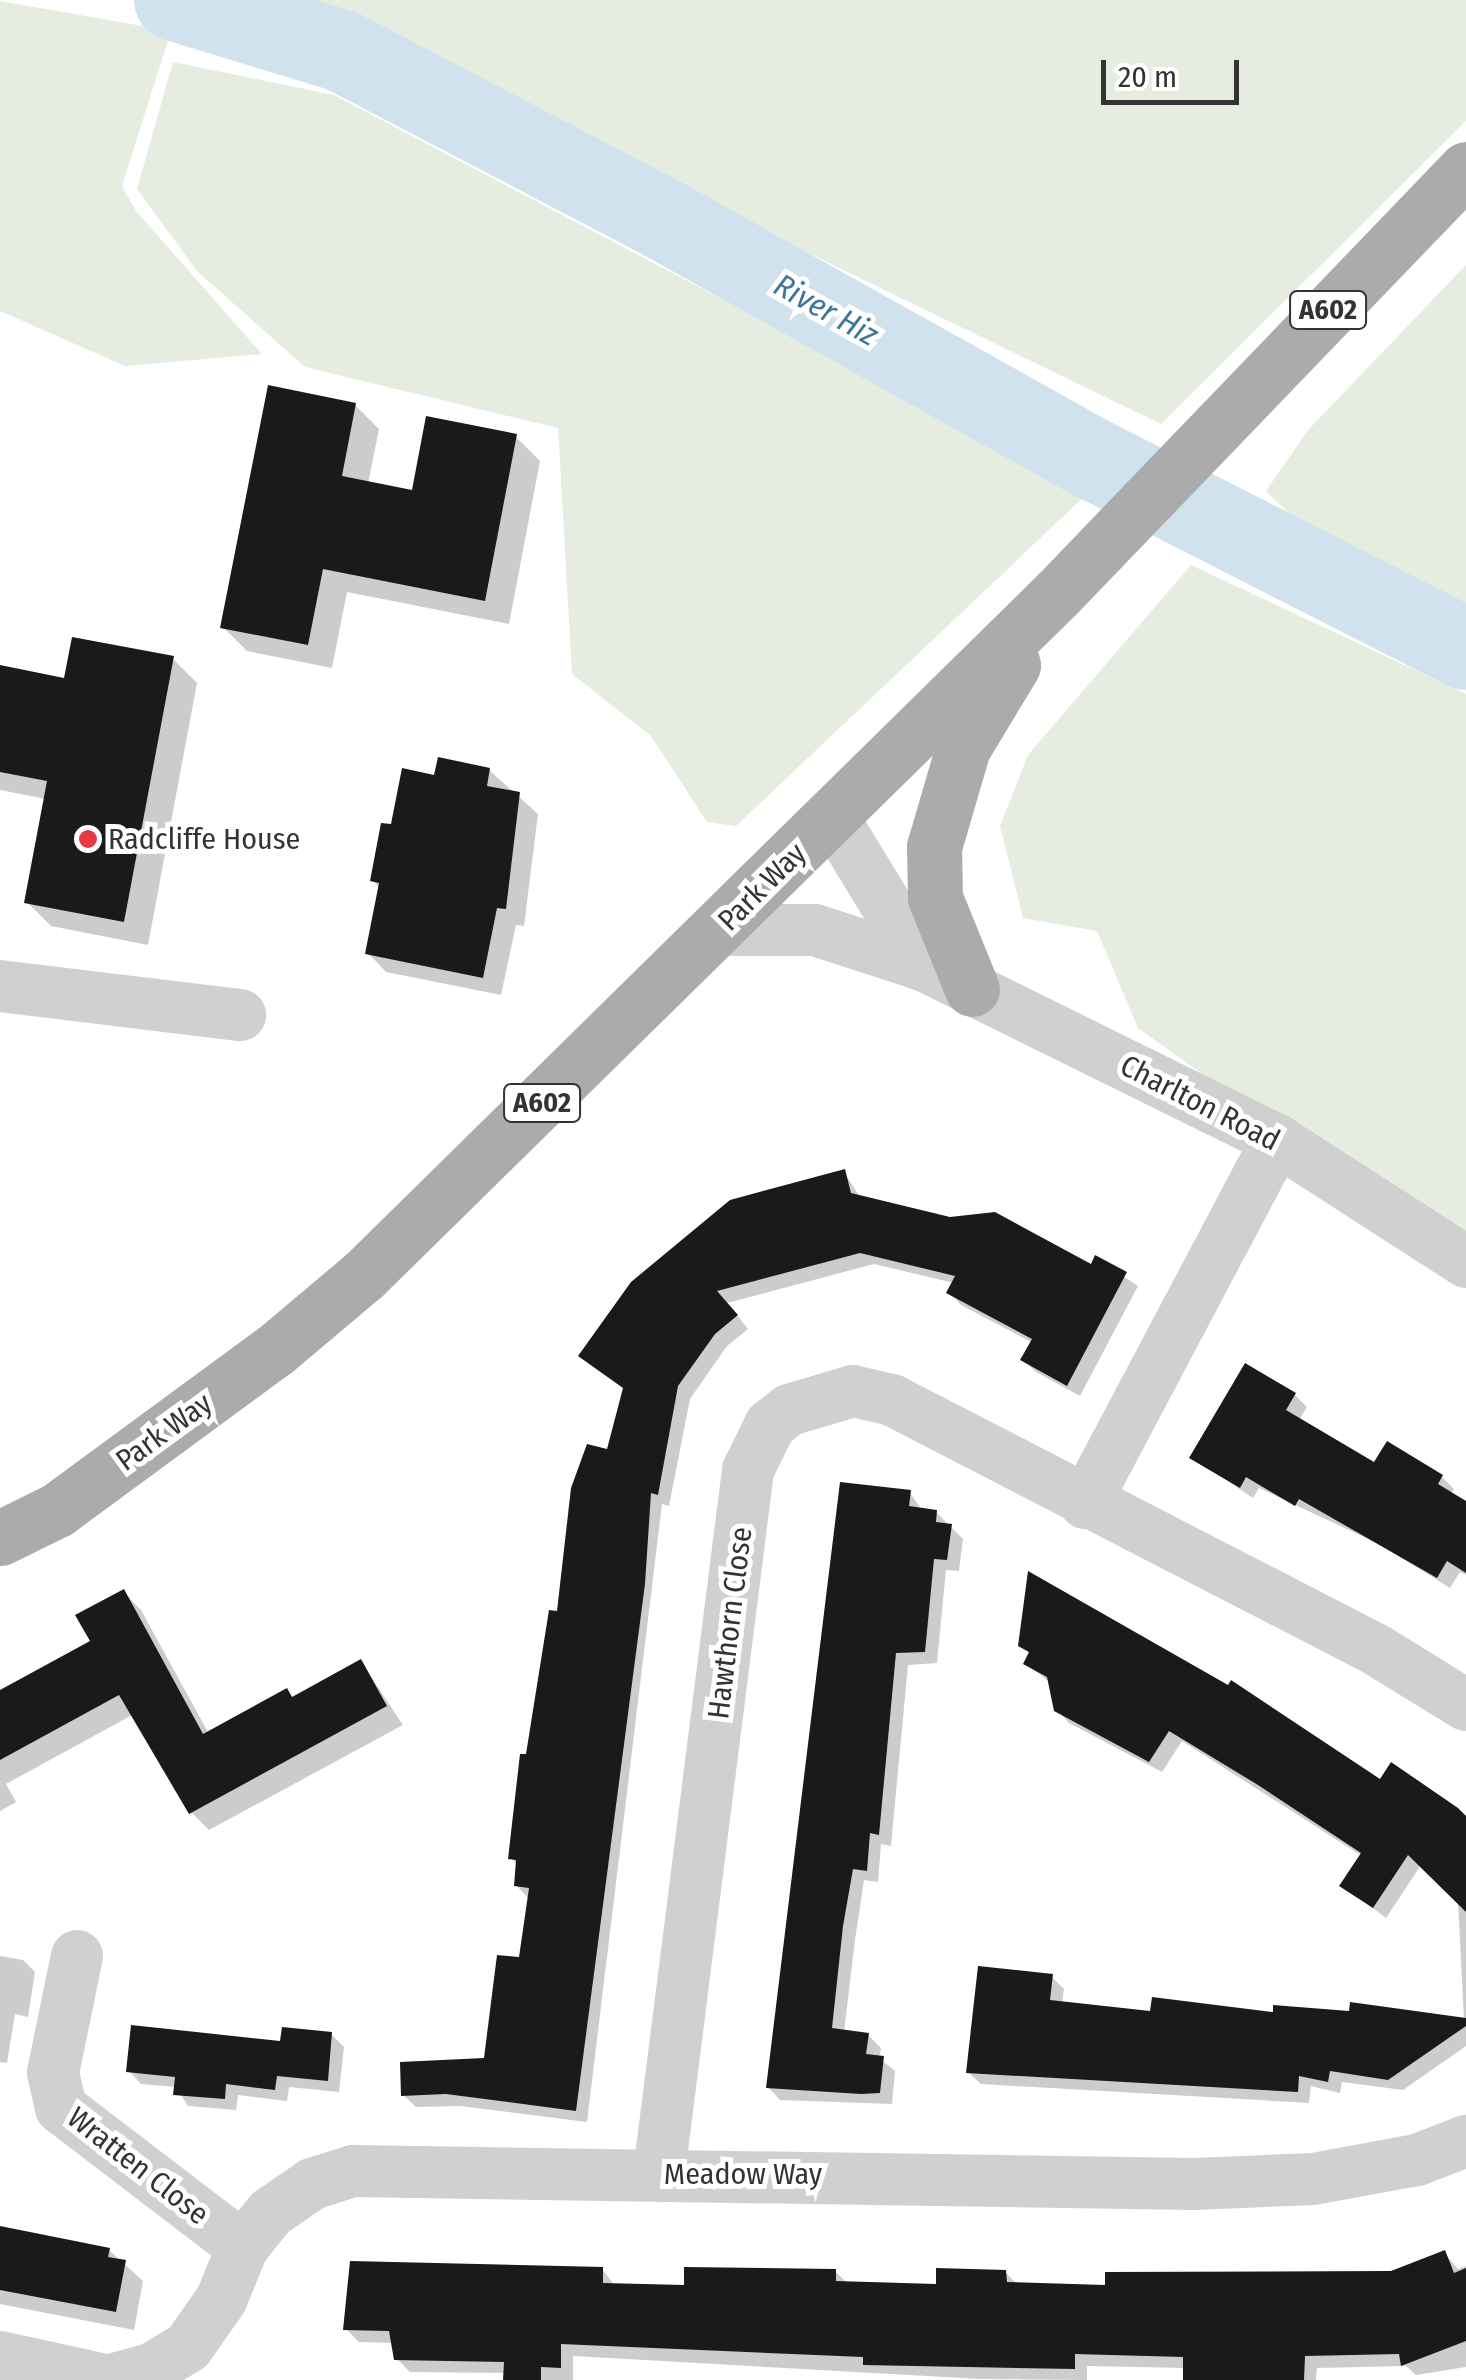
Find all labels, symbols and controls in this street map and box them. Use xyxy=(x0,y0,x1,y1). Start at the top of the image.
scale bar xyxy=(1106,40,1244,102)
text: 20 m xyxy=(1118,59,1177,95)
water label: River Hiz xyxy=(767,266,885,354)
road number: A602 xyxy=(1288,287,1368,333)
place label: Radcliffe House xyxy=(108,821,300,857)
marker: Radcliffe House xyxy=(77,828,99,850)
street label: Park Way xyxy=(711,836,813,938)
street label: Charlton Road xyxy=(1114,1047,1286,1159)
road number: A602 xyxy=(502,1080,582,1126)
street label: Park Way xyxy=(109,1385,219,1479)
street label: Hawthorn Close xyxy=(700,1525,760,1721)
street label: Wratten Close xyxy=(60,2100,216,2232)
street label: Meadow Way xyxy=(664,2156,822,2192)

